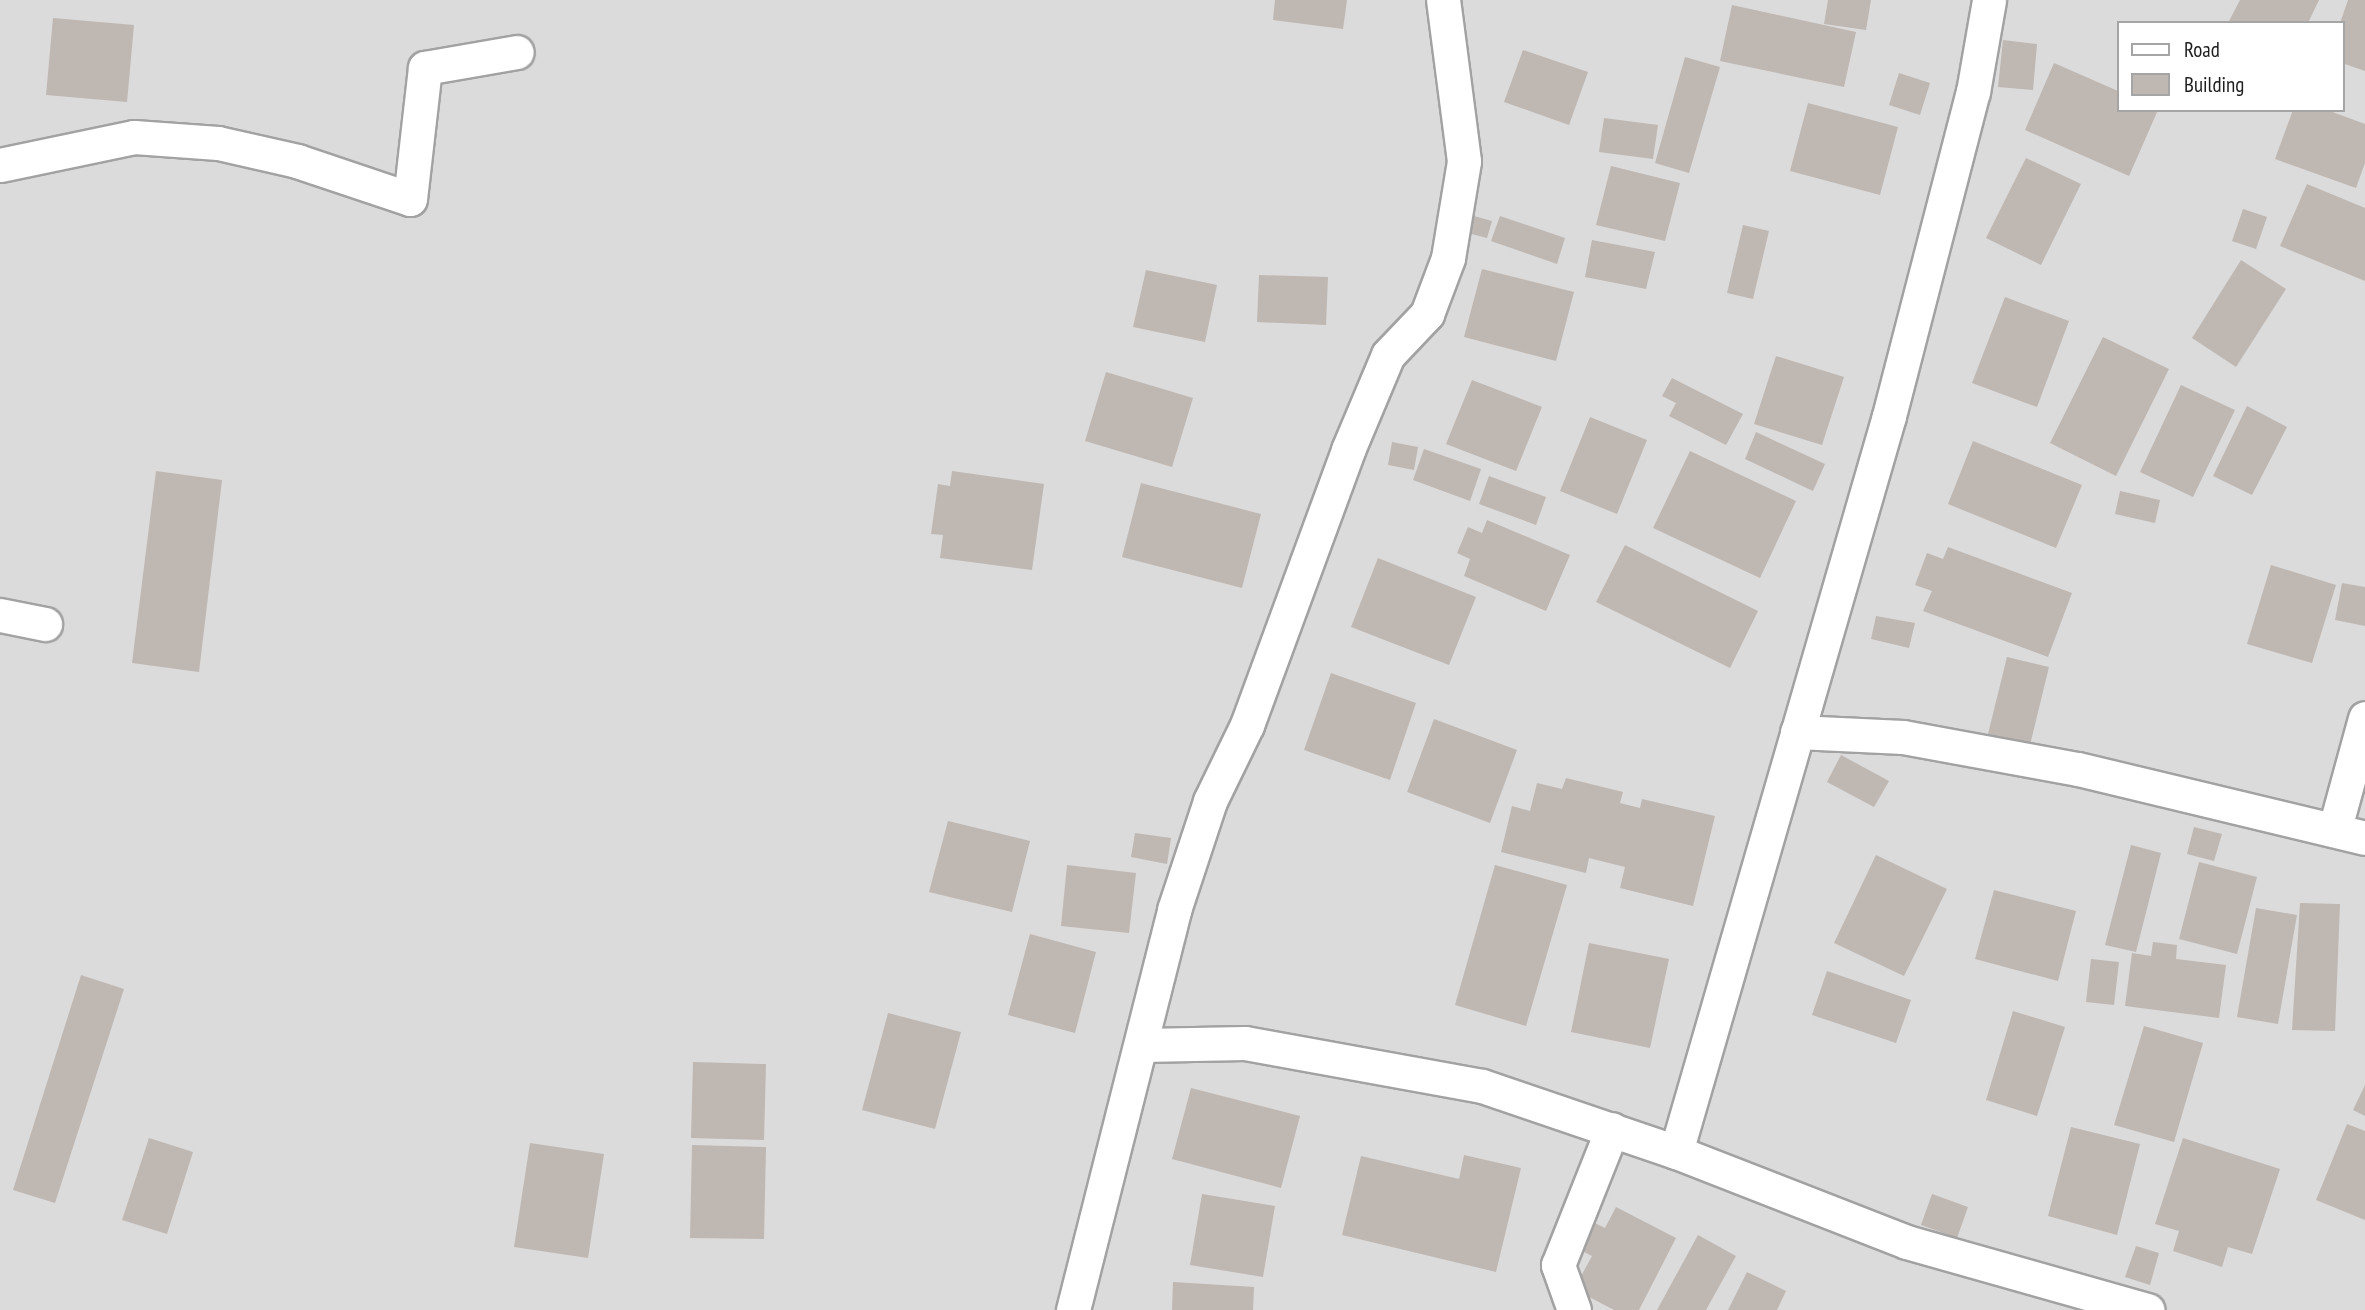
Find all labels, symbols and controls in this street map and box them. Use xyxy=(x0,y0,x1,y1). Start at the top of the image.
legend xyxy=(2116,21,2344,112)
text: Road xyxy=(2184,36,2220,63)
text: Building xyxy=(2184,71,2244,98)

